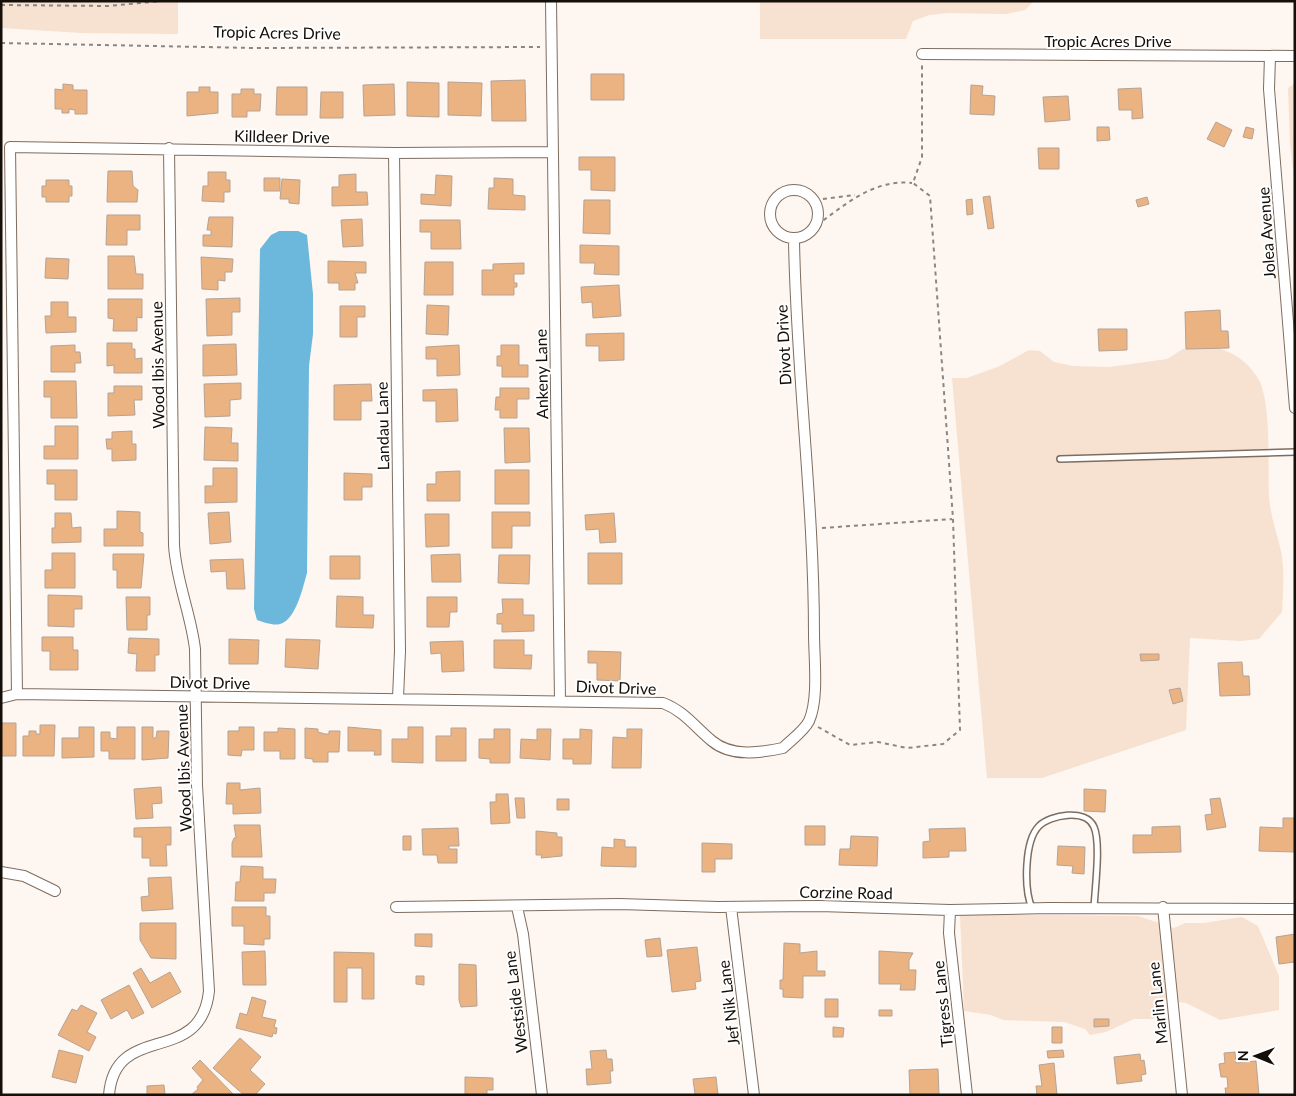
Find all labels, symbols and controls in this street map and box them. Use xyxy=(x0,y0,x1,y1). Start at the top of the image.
street label: Tropic Acres Drive xyxy=(213,21,341,43)
street label: Tropic Acres Drive xyxy=(1044,31,1172,50)
street label: Killdeer Drive xyxy=(234,126,330,146)
street label: Jolea Avenue xyxy=(1253,186,1279,280)
street label: Wood Ibis Avenue xyxy=(146,301,168,429)
street label: Divot Drive xyxy=(771,304,795,386)
street label: Ankeny Lane xyxy=(531,329,551,419)
street label: Landau Lane xyxy=(372,382,392,470)
street label: Divot Drive xyxy=(169,672,251,692)
street label: Divot Drive xyxy=(575,676,657,698)
street label: Wood Ibis Avenue xyxy=(171,704,195,832)
street label: Corzine Road xyxy=(799,882,893,902)
street label: Westside Lane xyxy=(499,950,531,1054)
street label: Jef Nik Lane xyxy=(713,959,743,1047)
street label: Tigress Lane xyxy=(928,960,956,1048)
street label: Marlin Lane xyxy=(1143,961,1171,1045)
north arrow xyxy=(1231,1031,1281,1081)
text: N xyxy=(1234,1050,1251,1061)

